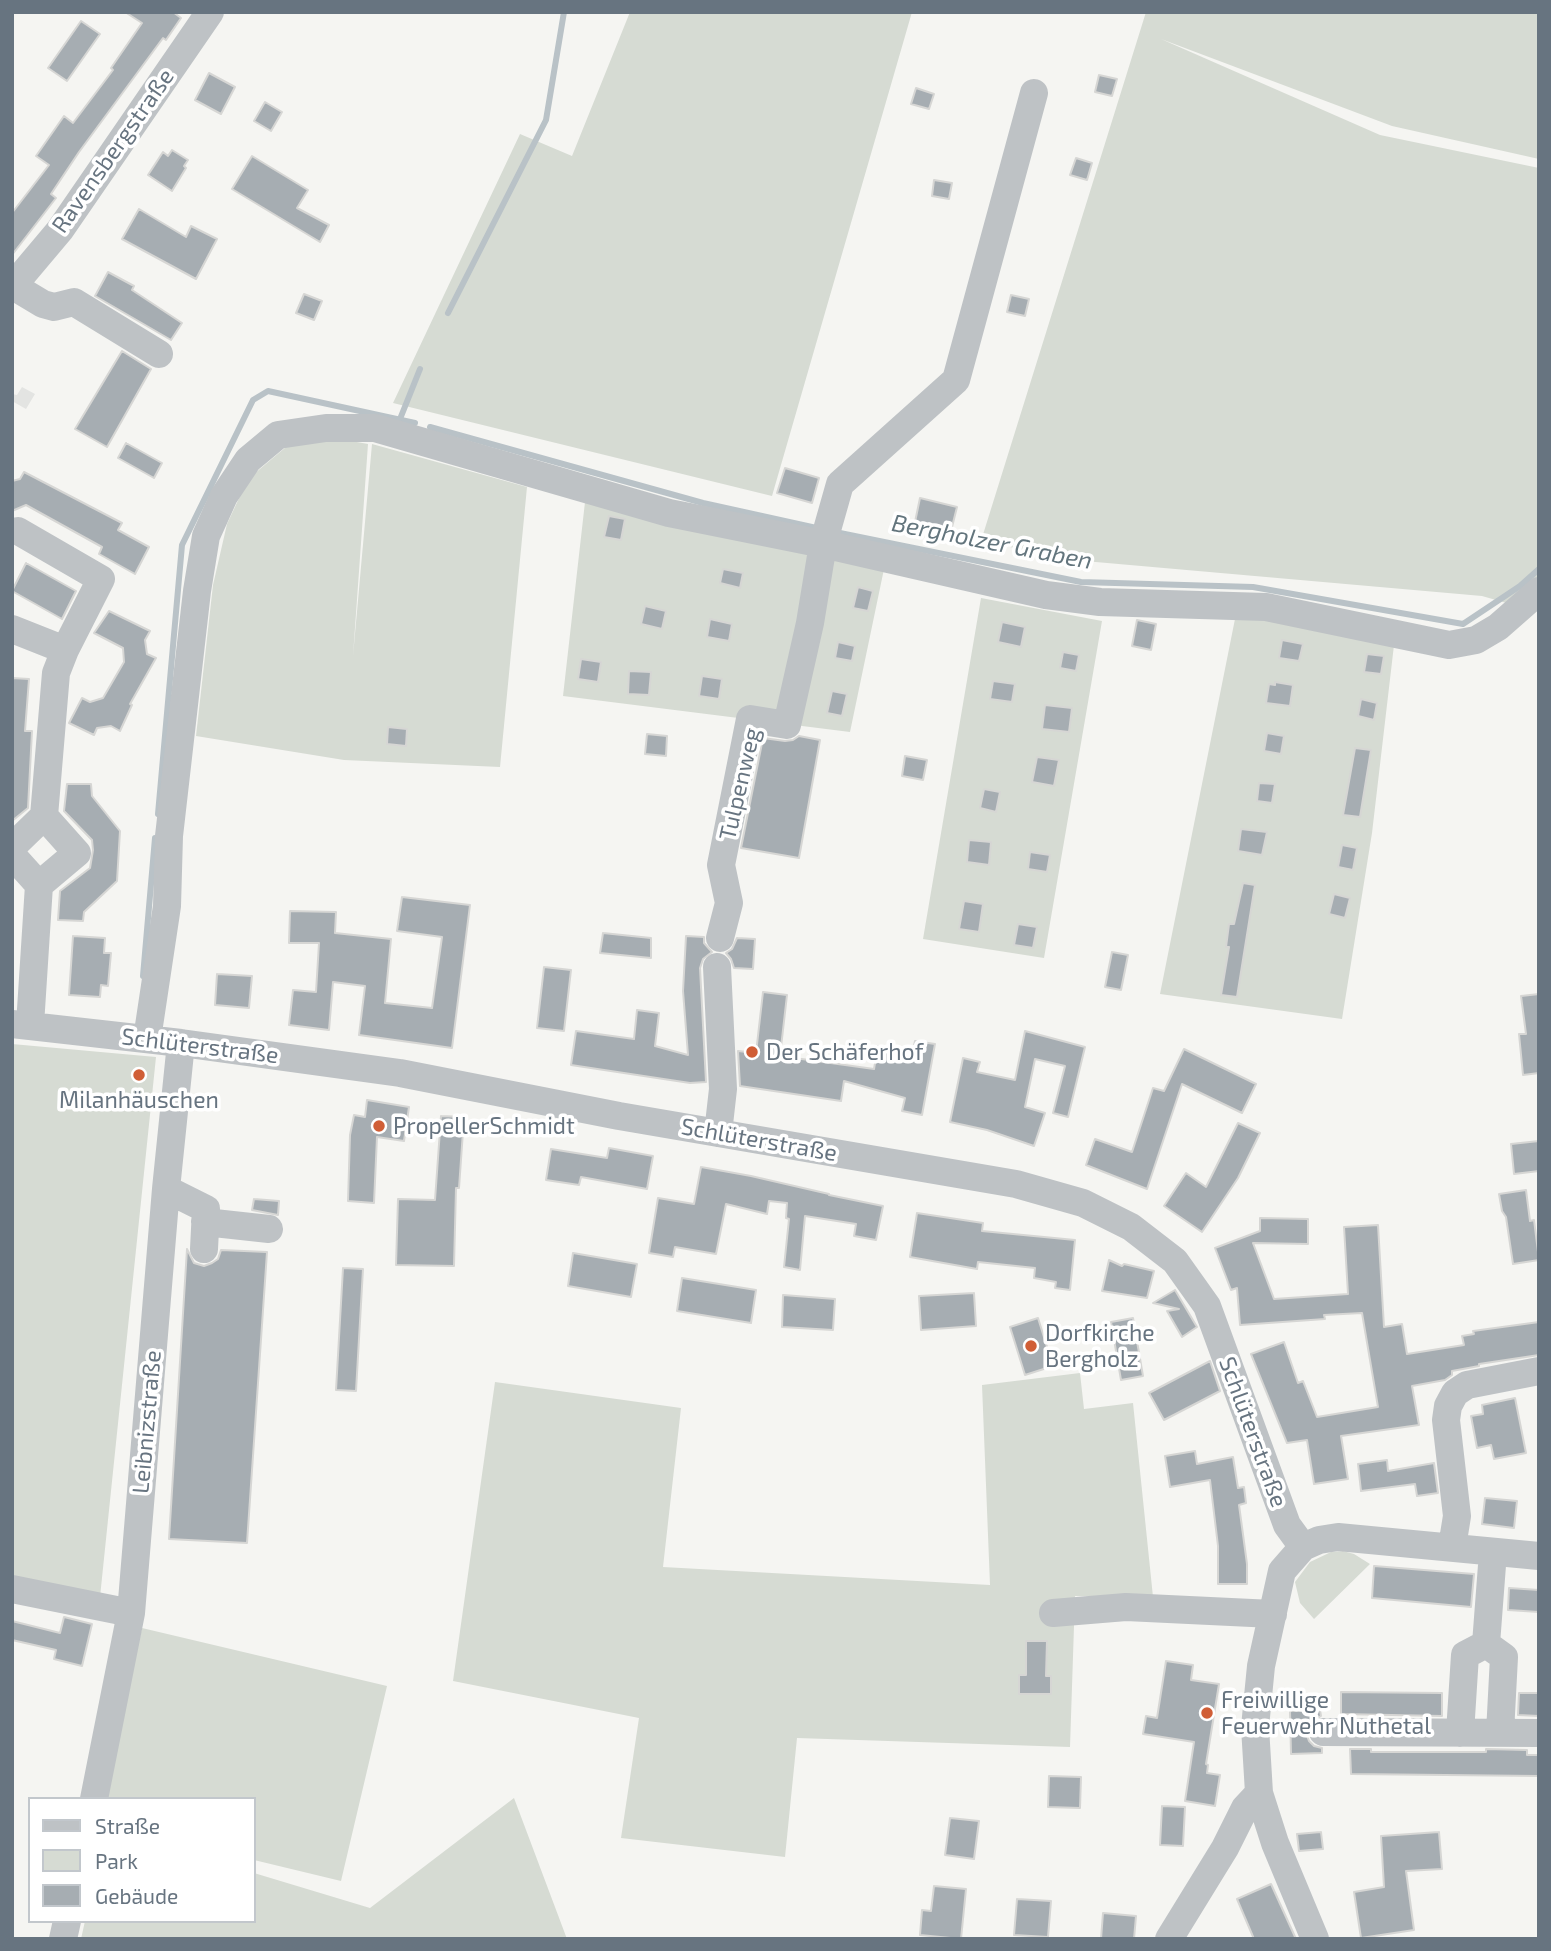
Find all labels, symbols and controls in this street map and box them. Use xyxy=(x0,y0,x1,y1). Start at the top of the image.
street label: Ravensbergstraße xyxy=(46,64,180,238)
water label: Bergholzer Graben xyxy=(889,508,1095,576)
street label: Tulpenweg xyxy=(714,725,766,843)
street label: Schlüterstraße xyxy=(120,1023,280,1069)
place label: Der Schäferhof xyxy=(766,1038,923,1066)
marker: Der Schäferhof xyxy=(744,1044,760,1060)
marker: Milanhäuschen xyxy=(131,1067,147,1083)
place label: Milanhäuschen xyxy=(59,1086,219,1114)
place label: PropellerSchmidt xyxy=(393,1112,575,1140)
street label: Schlüterstraße xyxy=(679,1113,839,1167)
marker: PropellerSchmidt xyxy=(371,1118,387,1134)
place label: Dorfkirche Bergholz xyxy=(1045,1319,1155,1373)
marker: Dorfkirche Bergholz xyxy=(1023,1338,1039,1354)
street label: Leibnizstraße xyxy=(127,1349,167,1495)
street label: Schlüterstraße xyxy=(1213,1353,1293,1511)
place label: Freiwillige Feuerwehr Nuthetal xyxy=(1221,1686,1431,1740)
marker: Freiwillige Feuerwehr Nuthetal xyxy=(1199,1705,1215,1721)
legend xyxy=(28,1797,256,1923)
text: Straße xyxy=(95,1813,160,1838)
text: Park xyxy=(95,1848,138,1873)
text: Gebäude xyxy=(95,1883,178,1908)

